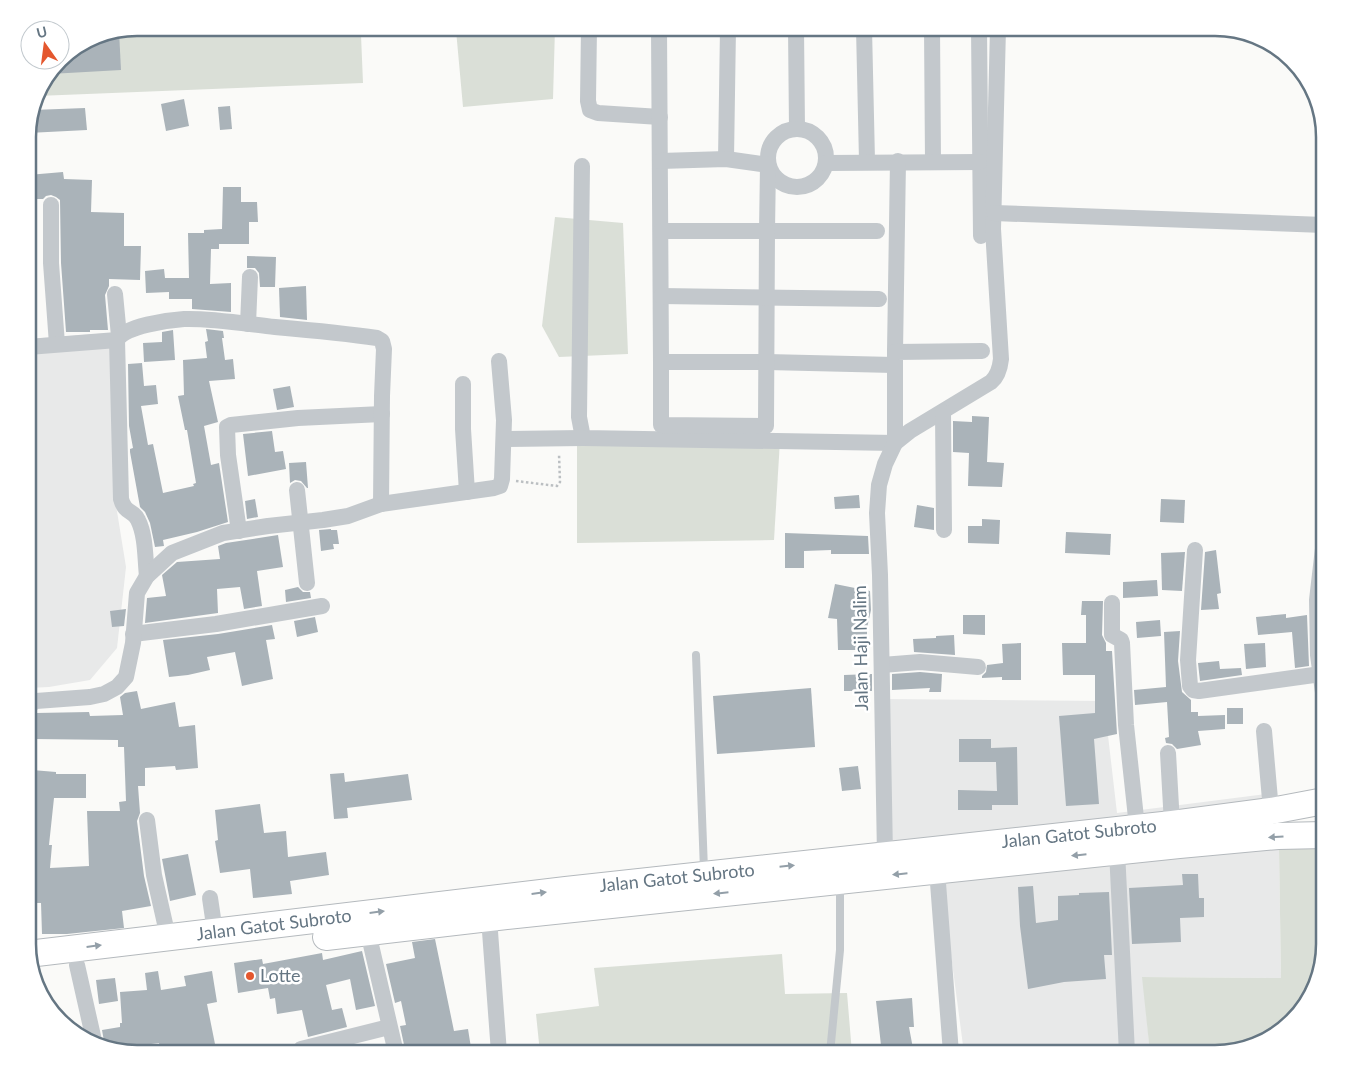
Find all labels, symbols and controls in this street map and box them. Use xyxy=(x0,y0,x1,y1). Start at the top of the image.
north arrow xyxy=(20,20,70,70)
text: U xyxy=(35,22,49,41)
street label: Jalan Haji Nalim xyxy=(848,585,872,711)
street label: Jalan Gatot Subroto xyxy=(1000,814,1158,852)
one-way arrow xyxy=(1268,833,1284,841)
one-way arrow xyxy=(1071,851,1087,859)
street label: Jalan Gatot Subroto xyxy=(598,858,756,896)
one-way arrow xyxy=(779,862,795,870)
one-way arrow xyxy=(892,870,908,878)
one-way arrow xyxy=(531,889,547,897)
one-way arrow xyxy=(713,889,729,897)
street label: Jalan Gatot Subroto xyxy=(195,904,353,944)
one-way arrow xyxy=(370,908,386,916)
one-way arrow xyxy=(87,942,103,950)
place label: Lotte xyxy=(260,964,300,986)
marker: Lotte xyxy=(244,970,256,982)

